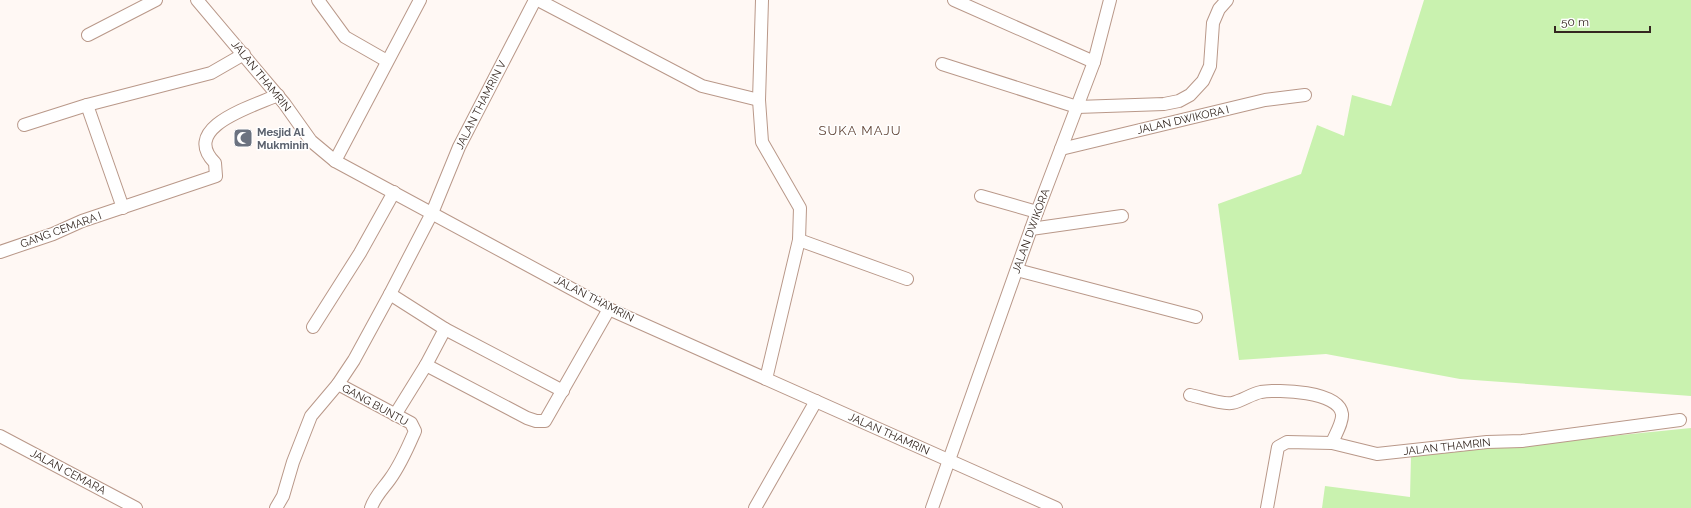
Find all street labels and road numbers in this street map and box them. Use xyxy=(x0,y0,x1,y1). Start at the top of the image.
street label: JALAN THAMRIN xyxy=(228,38,294,114)
street label: JALAN THAMRIN V xyxy=(453,58,509,151)
street label: JALAN DWIKORA I xyxy=(1136,103,1230,137)
street label: JALAN DWIKORA xyxy=(1010,186,1053,275)
street label: GANG CEMARA I xyxy=(19,209,103,251)
street label: JALAN THAMRIN xyxy=(552,273,636,325)
street label: GANG BUNTU xyxy=(340,381,410,429)
street label: JALAN THAMRIN xyxy=(846,410,932,458)
street label: JALAN THAMRIN xyxy=(1403,436,1491,458)
street label: JALAN CEMARA xyxy=(28,447,108,498)

